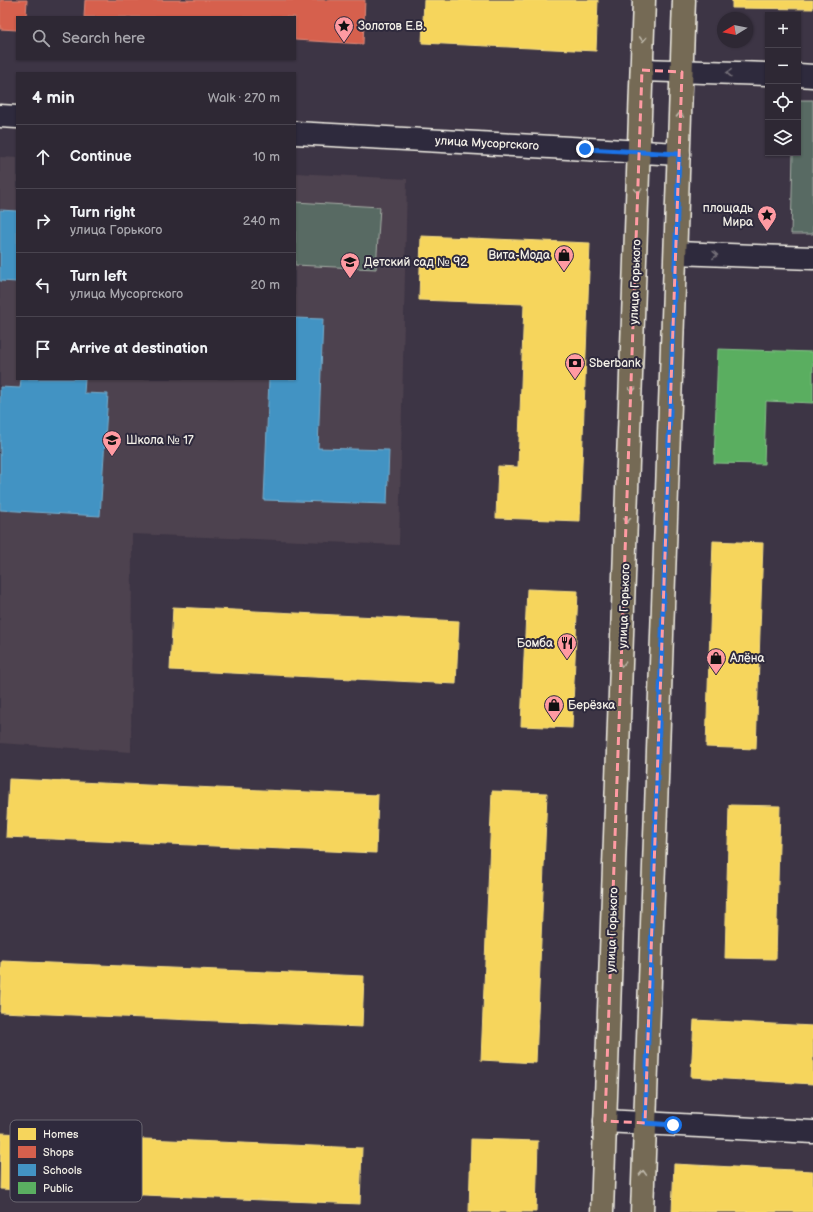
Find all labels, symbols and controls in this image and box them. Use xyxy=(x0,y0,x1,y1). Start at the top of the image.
north arrow xyxy=(717,12,753,48)
map controls xyxy=(765,12,801,156)
button: + xyxy=(765,12,801,48)
place icon: Золотов Е.В. xyxy=(333,15,355,43)
search box xyxy=(16,16,296,60)
place label: Золотов Е.В. xyxy=(358,19,425,34)
icon: search xyxy=(30,27,52,49)
text: Search here xyxy=(62,29,145,48)
one-way arrow xyxy=(639,36,647,42)
button: − xyxy=(765,48,801,84)
one-way arrow xyxy=(726,69,732,77)
button: locate xyxy=(765,84,801,120)
text: 4 min xyxy=(32,88,75,108)
text: Walk · 270 m xyxy=(208,90,280,106)
one-way arrow xyxy=(676,112,685,118)
button: layers xyxy=(765,120,801,156)
street label: улица Мусоргского xyxy=(434,133,539,154)
route end xyxy=(576,140,594,158)
icon: ahead xyxy=(32,146,54,168)
text: Continue xyxy=(70,147,132,166)
text: 10 m xyxy=(253,149,280,165)
one-way arrow xyxy=(634,188,642,194)
place label: площадь Мира xyxy=(703,201,753,230)
text: Turn right xyxy=(70,203,135,222)
place icon: площадь Мира xyxy=(756,204,778,232)
icon: right xyxy=(32,210,54,232)
text: 240 m xyxy=(243,213,280,229)
text: улица Горького xyxy=(70,222,162,238)
street label: улица Горького xyxy=(627,239,644,325)
shop icon: Вита-Мода xyxy=(553,244,575,272)
place label: Вита-Мода xyxy=(489,248,550,263)
one-way arrow xyxy=(712,250,718,259)
school or university icon: Детский сад № 92 xyxy=(339,251,361,279)
place label: Детский сад № 92 xyxy=(364,255,467,270)
text: Turn left xyxy=(70,267,127,286)
icon: left xyxy=(32,274,54,296)
text: 20 m xyxy=(250,277,280,293)
text: улица Мусоргского xyxy=(70,286,183,302)
icon: arrive xyxy=(32,338,54,360)
text: Arrive at destination xyxy=(70,339,208,358)
bank icon: Sberbank xyxy=(564,352,586,380)
place label: Sberbank xyxy=(589,356,641,371)
one-way arrow xyxy=(627,387,636,393)
school or university icon: Школа № 17 xyxy=(101,429,123,457)
place label: Школа № 17 xyxy=(126,433,194,448)
one-way arrow xyxy=(623,517,631,523)
street label: улица Горького xyxy=(616,563,633,649)
restaurant icon: Бомба xyxy=(556,632,578,660)
place label: Бомба xyxy=(517,636,553,651)
shop icon: Алёна xyxy=(705,647,727,675)
place label: Алёна xyxy=(729,651,765,666)
one-way arrow xyxy=(618,661,626,667)
shop icon: Берёзка xyxy=(543,694,565,722)
place label: Берёзка xyxy=(568,698,615,713)
street label: улица Горького xyxy=(604,887,621,973)
route start xyxy=(664,1116,682,1134)
legend xyxy=(10,1120,142,1202)
text: Homes xyxy=(43,1128,79,1141)
text: Shops xyxy=(43,1146,74,1159)
text: Schools xyxy=(43,1164,83,1177)
one-way arrow xyxy=(639,1170,648,1176)
text: Public xyxy=(43,1182,73,1195)

